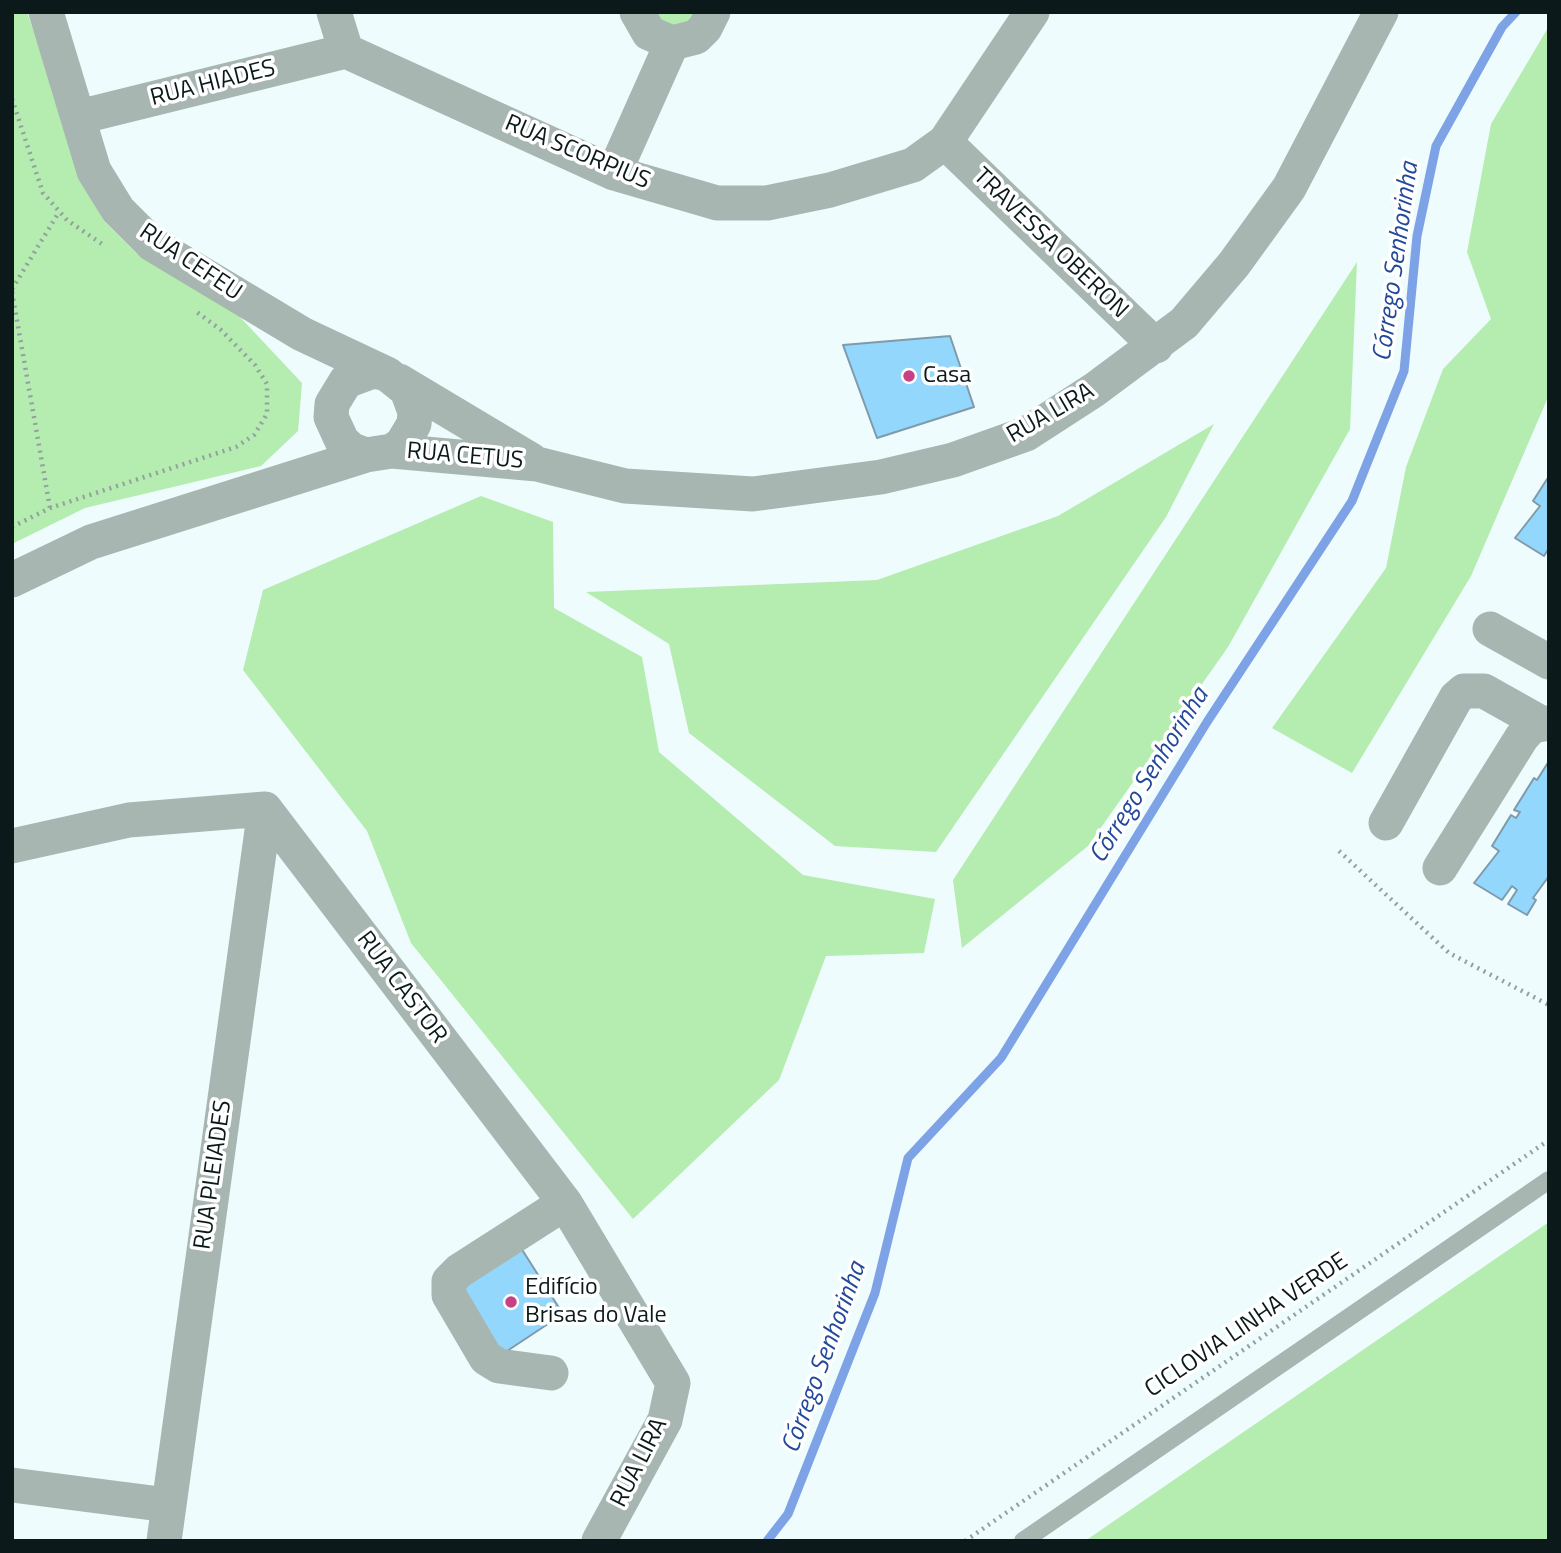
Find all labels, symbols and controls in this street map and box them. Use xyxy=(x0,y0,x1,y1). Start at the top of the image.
street label: RUA HIADES xyxy=(148,55,278,113)
street label: RUA SCORPIUS xyxy=(500,110,654,196)
water label: Córrego Senhorinha xyxy=(1368,160,1426,364)
street label: TRAVESSA OBERON xyxy=(967,163,1133,325)
street label: RUA CEFEU xyxy=(133,218,247,308)
place label: Casa xyxy=(923,362,971,390)
marker: Casa xyxy=(901,368,917,384)
street label: RUA LIRA xyxy=(1002,378,1100,450)
street label: RUA CETUS xyxy=(405,438,525,476)
water label: Córrego Senhorinha xyxy=(1084,683,1216,869)
street label: RUA CASTOR xyxy=(350,926,452,1050)
street label: RUA PLEIADES xyxy=(189,1098,239,1252)
street label: CICLOVIA LINHA VERDE xyxy=(1140,1247,1354,1405)
water label: Córrego Senhorinha xyxy=(776,1258,874,1458)
place label: Edifício Brisas do Vale xyxy=(525,1274,667,1330)
marker: Edifício Brisas do Vale xyxy=(503,1294,519,1310)
street label: RUA LIRA xyxy=(605,1414,675,1512)

